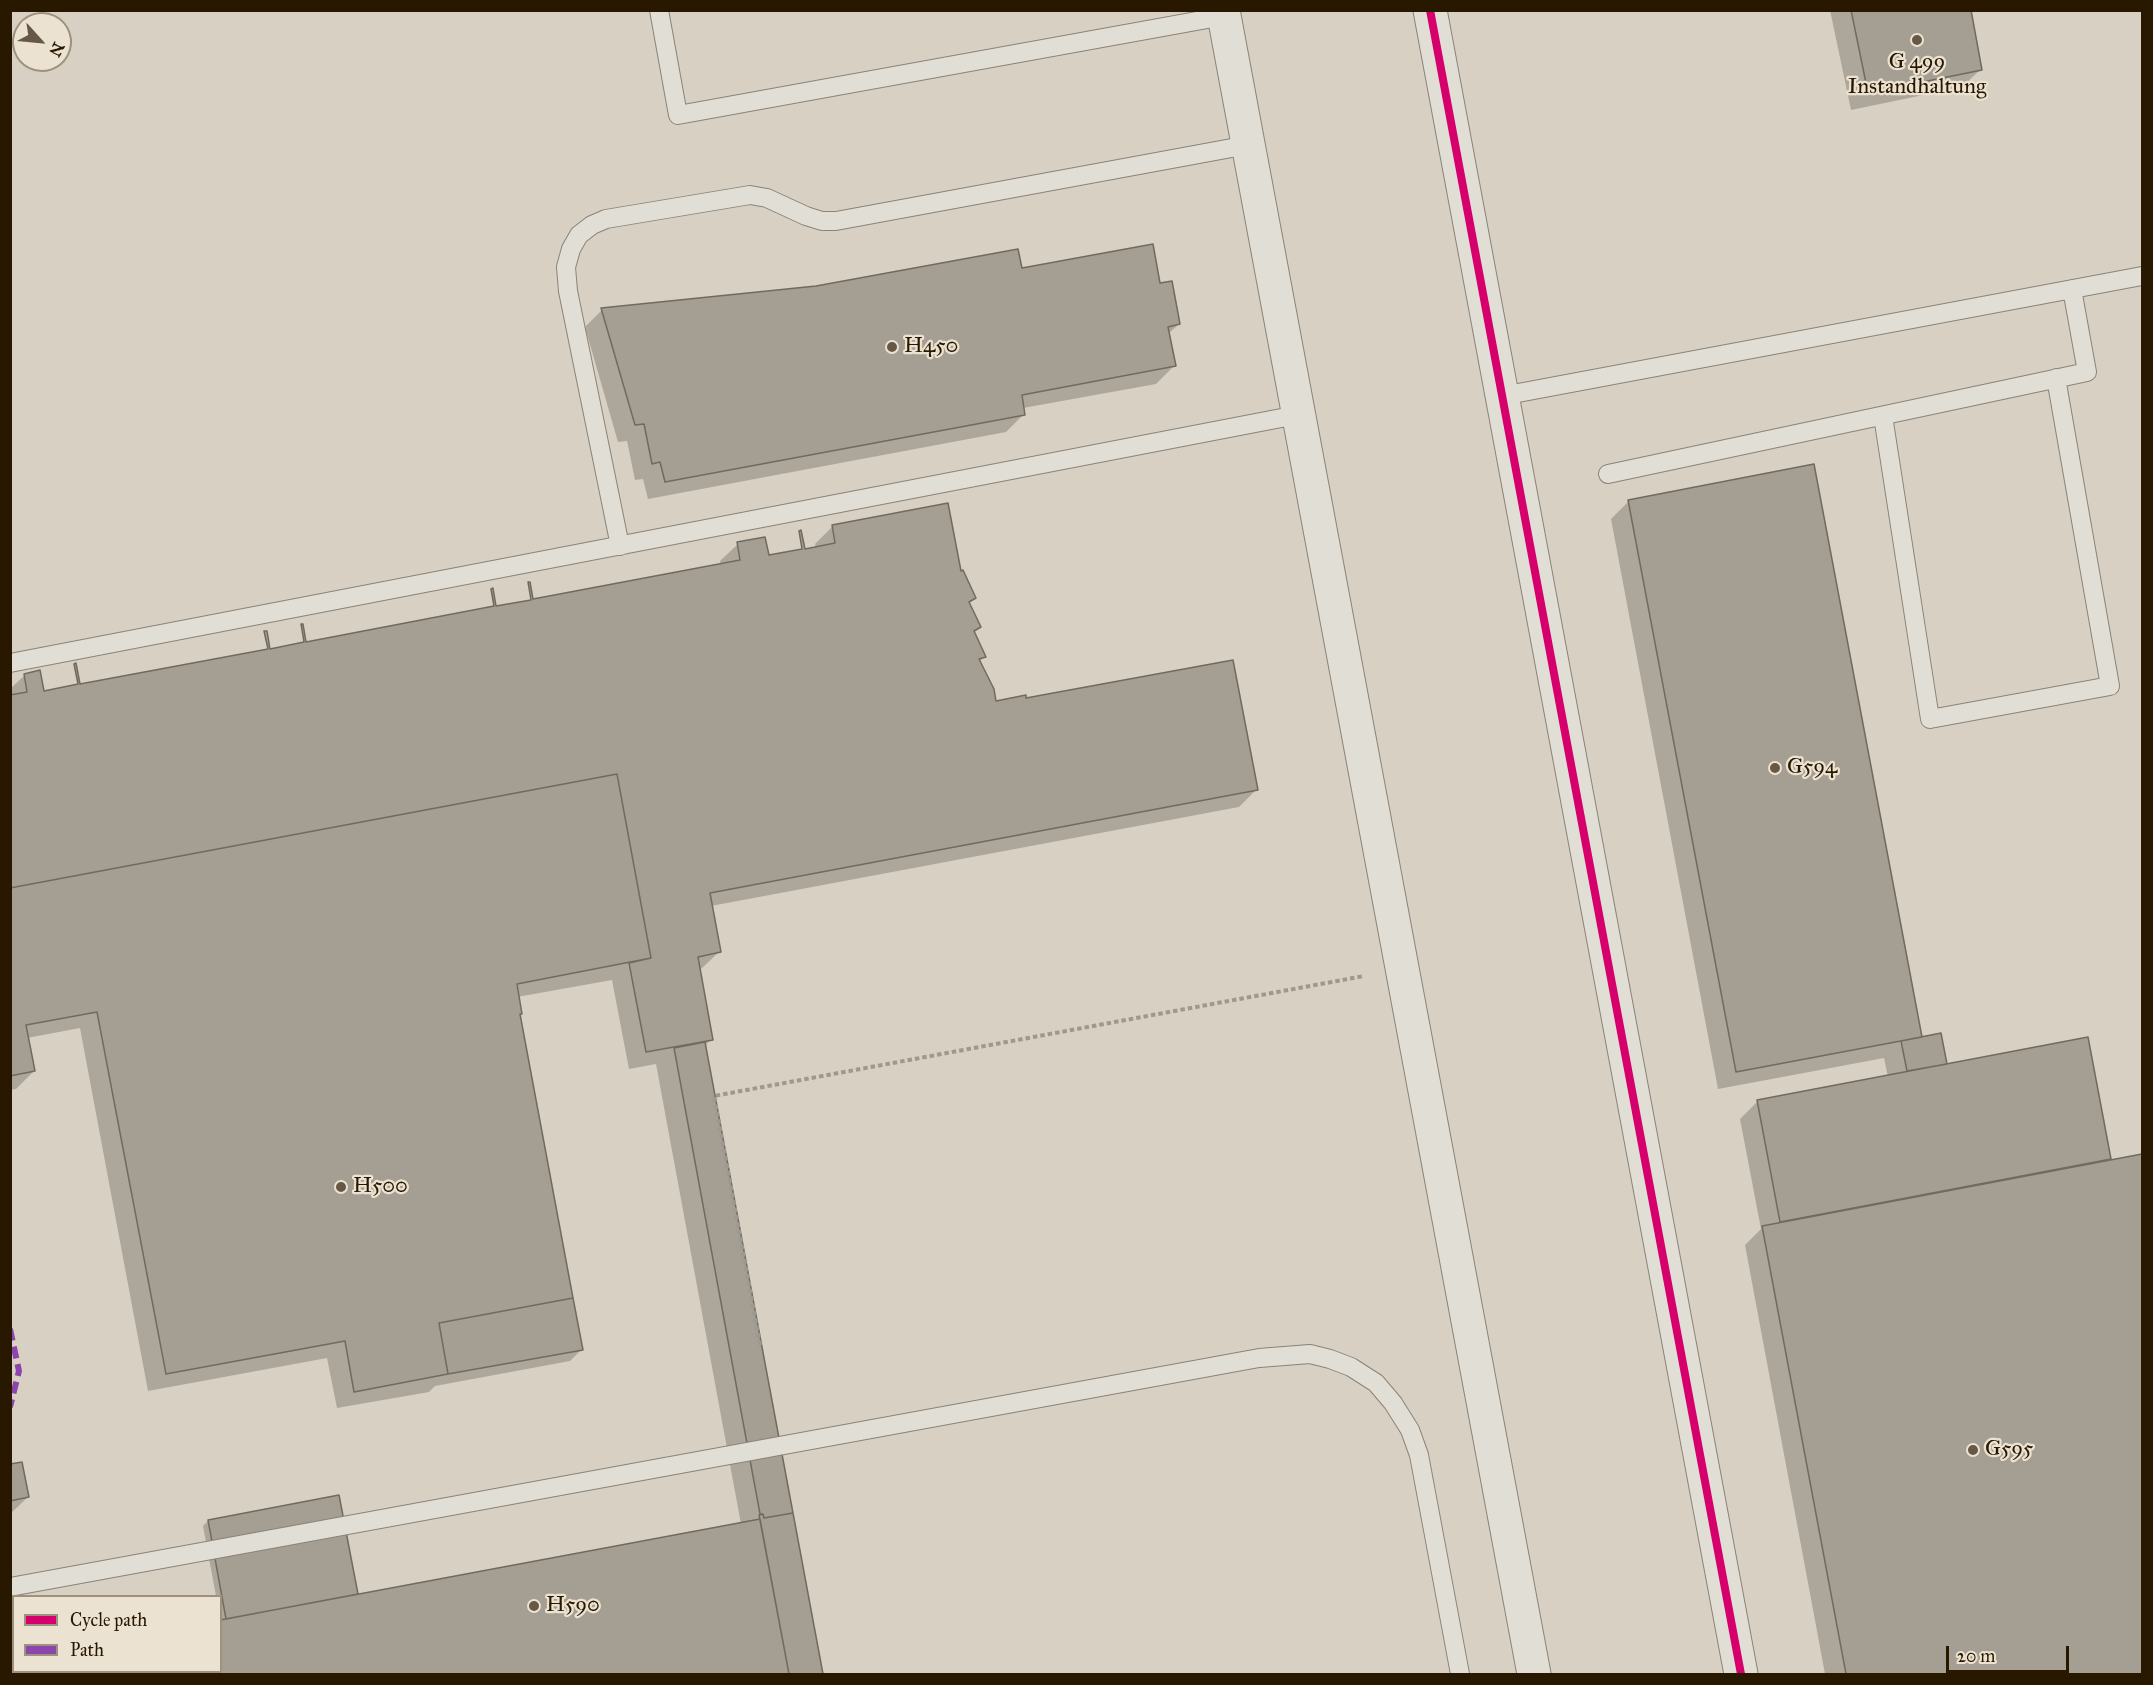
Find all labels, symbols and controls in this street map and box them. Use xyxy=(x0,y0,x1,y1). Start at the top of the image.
north arrow xyxy=(12,12,72,72)
marker: G 499 Instandhaltung xyxy=(1910,33,1924,47)
text: N xyxy=(45,39,68,60)
place label: G 499 Instandhaltung xyxy=(1848,50,1986,101)
place label: H450 xyxy=(904,334,958,360)
marker: H450 xyxy=(885,340,899,354)
place label: G594 xyxy=(1787,755,1837,781)
marker: G594 xyxy=(1768,761,1782,775)
place label: H500 xyxy=(353,1174,408,1200)
marker: H500 xyxy=(334,1180,348,1194)
place label: G595 xyxy=(1985,1437,2033,1463)
marker: G595 xyxy=(1966,1443,1980,1457)
place label: H590 xyxy=(546,1593,600,1619)
legend xyxy=(12,1595,222,1673)
marker: H590 xyxy=(527,1599,541,1613)
text: Cycle path xyxy=(70,1609,147,1631)
scale bar xyxy=(1949,1634,2072,1672)
text: Path xyxy=(70,1639,104,1661)
text: 20 m xyxy=(1957,1645,1995,1667)

